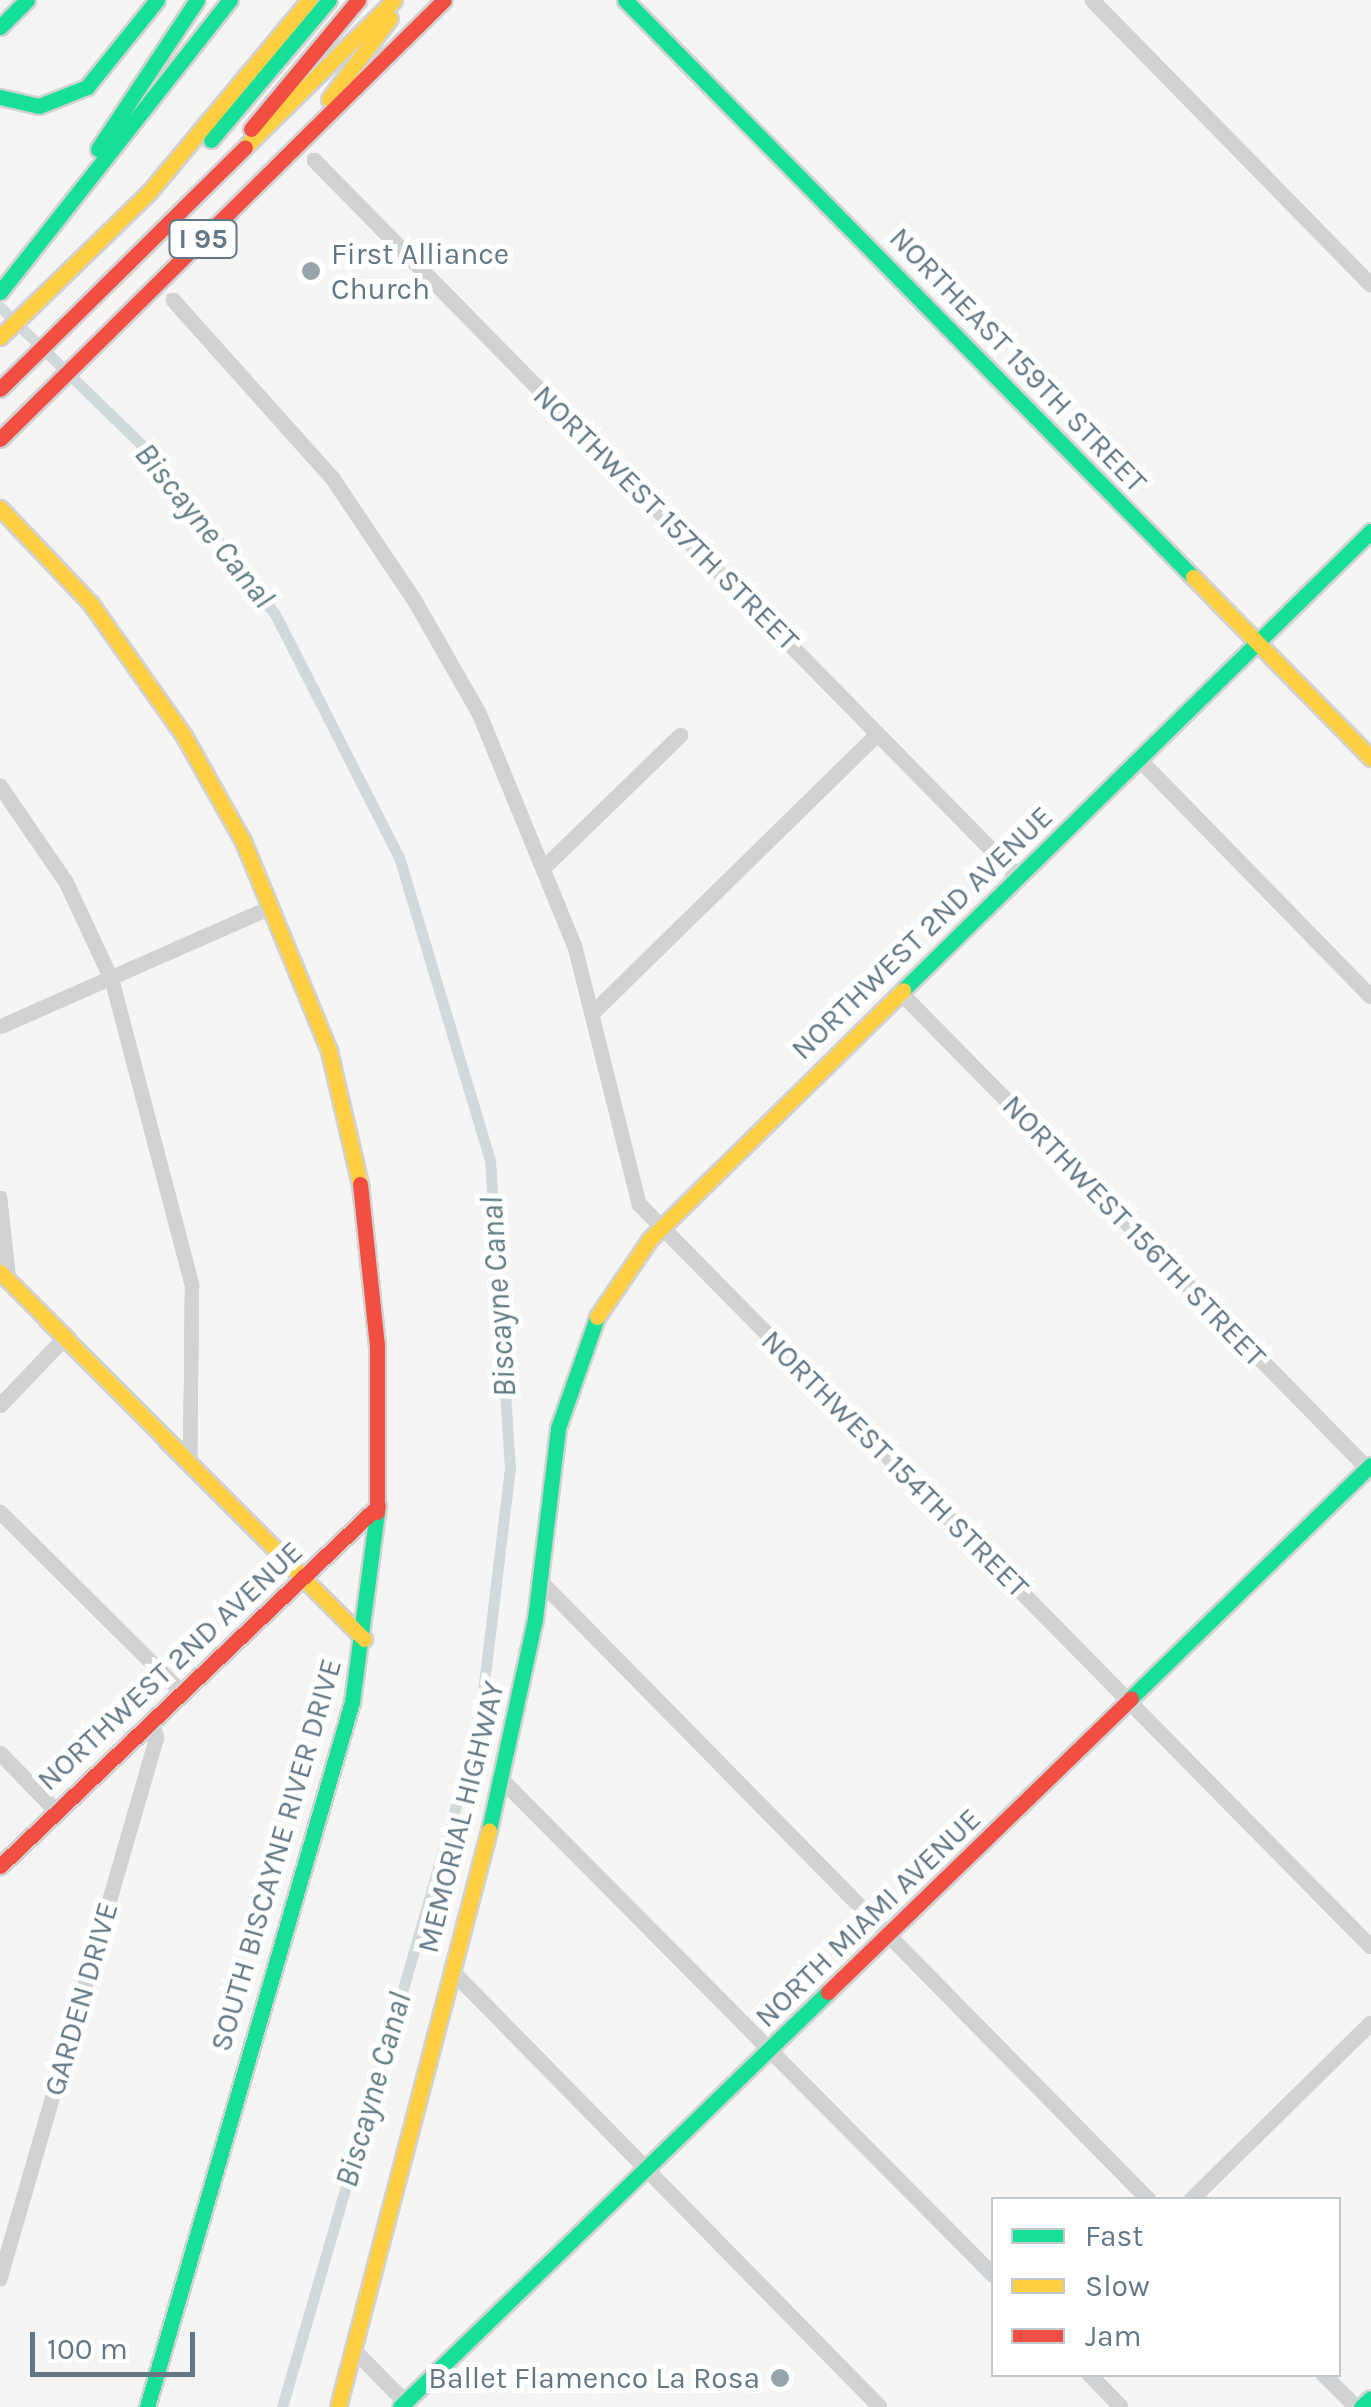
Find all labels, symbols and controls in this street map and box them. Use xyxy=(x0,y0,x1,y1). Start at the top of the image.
road number: I 95 xyxy=(168,216,238,262)
street label: NORTHEAST 159TH STREET xyxy=(882,220,1154,500)
place label: First Alliance Church xyxy=(331,236,509,306)
marker: First Alliance Church xyxy=(300,260,322,282)
street label: NORTHWEST 157TH STREET xyxy=(526,378,806,658)
water label: Biscayne Canal xyxy=(126,436,282,616)
street label: NORTHWEST 2ND AVENUE xyxy=(784,799,1060,1067)
street label: NORTHWEST 156TH STREET xyxy=(995,1088,1273,1374)
water label: Biscayne Canal xyxy=(473,1195,525,1399)
street label: NORTHWEST 154TH STREET xyxy=(754,1323,1036,1605)
street label: NORTHWEST 2ND AVENUE xyxy=(30,1534,310,1798)
street label: SOUTH BISCAYNE RIVER DRIVE xyxy=(203,1655,349,2055)
street label: MEMORIAL HIGHWAY xyxy=(410,1677,512,1957)
street label: NORTH MIAMI AVENUE xyxy=(748,1801,988,2035)
street label: GARDEN DRIVE xyxy=(36,1898,126,2100)
water label: Biscayne Canal xyxy=(328,1988,420,2192)
legend xyxy=(991,2197,1341,2377)
text: Fast xyxy=(1085,2218,1144,2254)
text: Slow xyxy=(1085,2268,1150,2304)
scale bar xyxy=(35,2312,200,2374)
text: Jam xyxy=(1085,2318,1142,2354)
text: 100 m xyxy=(47,2331,128,2367)
place label: Ballet Flamenco La Rosa xyxy=(428,2360,760,2396)
marker: Ballet Flamenco La Rosa xyxy=(769,2367,791,2389)

